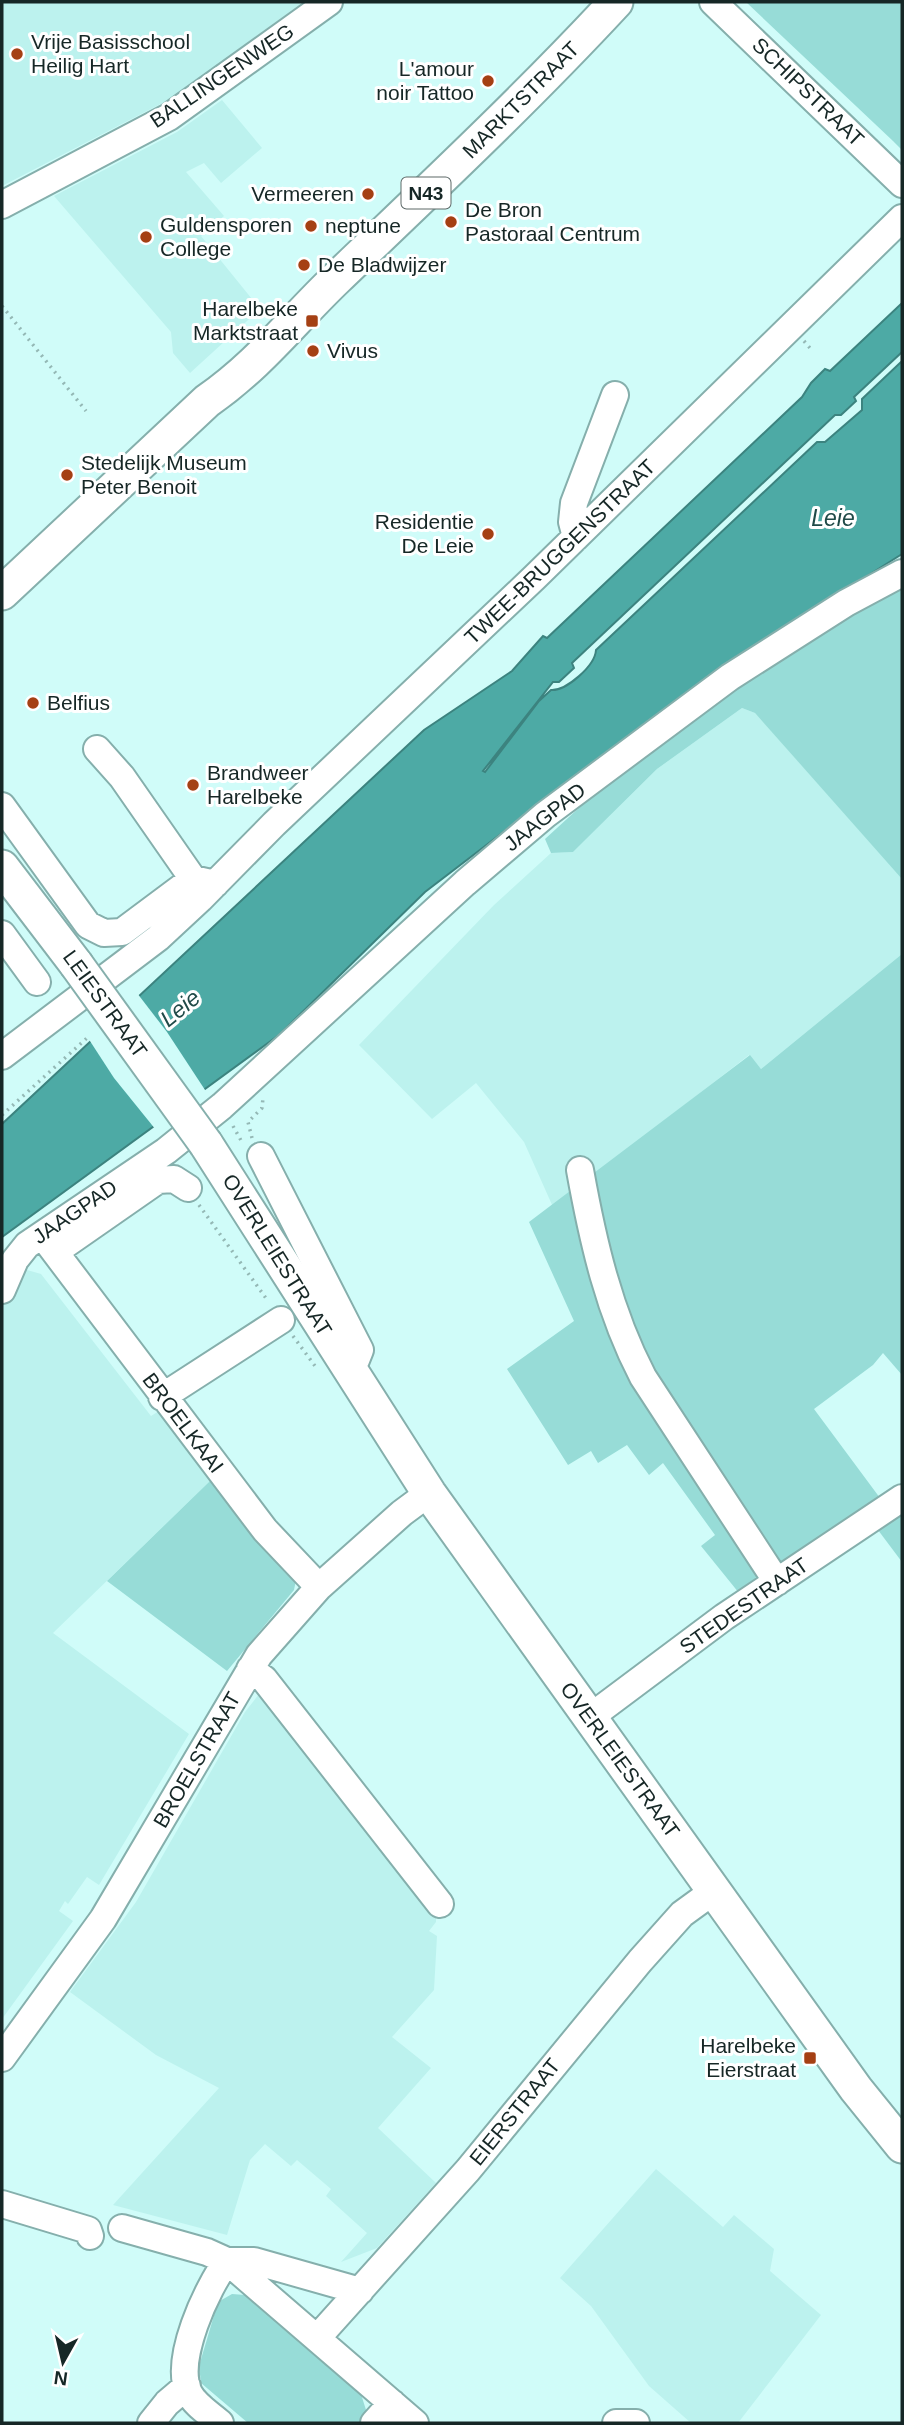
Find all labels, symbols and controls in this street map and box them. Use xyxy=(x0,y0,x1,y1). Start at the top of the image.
street label: BALLINGENWEG xyxy=(146,19,298,132)
place label: Vrije Basisschool Heilig Hart xyxy=(31,30,190,77)
street label: SCHIPSTRAAT xyxy=(748,33,869,151)
street label: MARKTSTRAAT xyxy=(458,37,584,163)
marker: Vrije Basisschool Heilig Hart xyxy=(9,46,25,62)
place label: L'amour noir Tattoo xyxy=(376,57,474,104)
marker: L'amour noir Tattoo xyxy=(480,73,496,89)
road number: N43 xyxy=(402,178,450,209)
place label: Vermeeren xyxy=(251,182,354,205)
marker: Vermeeren xyxy=(360,186,376,202)
place label: De Bron Pastoraal Centrum xyxy=(465,198,640,245)
place label: Guldensporen College xyxy=(160,213,292,260)
place label: neptune xyxy=(325,214,401,237)
marker: De Bron Pastoraal Centrum xyxy=(443,214,459,230)
marker: neptune xyxy=(303,218,319,234)
marker: Guldensporen College xyxy=(138,229,154,245)
place label: De Bladwijzer xyxy=(318,253,446,276)
marker: De Bladwijzer xyxy=(296,257,312,273)
place label: Harelbeke Marktstraat xyxy=(193,297,298,344)
marker: Harelbeke Marktstraat xyxy=(304,313,320,329)
place label: Vivus xyxy=(327,339,378,362)
marker: Vivus xyxy=(305,343,321,359)
place label: Stedelijk Museum Peter Benoit xyxy=(81,451,247,498)
street label: TWEE-BRUGGENSTRAAT xyxy=(460,455,660,649)
marker: Stedelijk Museum Peter Benoit xyxy=(59,467,75,483)
water label: Leie xyxy=(811,505,855,531)
place label: Residentie De Leie xyxy=(375,510,474,557)
marker: Residentie De Leie xyxy=(480,526,496,542)
place label: Belfius xyxy=(47,691,110,714)
marker: Belfius xyxy=(25,695,41,711)
place label: Brandweer Harelbeke xyxy=(207,761,309,808)
marker: Brandweer Harelbeke xyxy=(185,777,201,793)
street label: JAAGPAD xyxy=(500,778,590,855)
street label: LEIESTRAAT xyxy=(59,946,152,1062)
water label: Leie xyxy=(155,984,205,1032)
street label: OVERLEIESTRAAT xyxy=(218,1170,337,1340)
street label: JAAGPAD xyxy=(28,1175,121,1248)
street label: BROELKAAI xyxy=(138,1368,228,1477)
street label: STEDESTRAAT xyxy=(675,1553,812,1658)
street label: OVERLEIESTRAAT xyxy=(556,1678,685,1842)
street label: BROELSTRAAT xyxy=(148,1688,245,1832)
place label: Harelbeke Eierstraat xyxy=(700,2034,796,2081)
marker: Harelbeke Eierstraat xyxy=(802,2050,818,2066)
street label: EIERSTRAAT xyxy=(465,2054,565,2170)
north arrow xyxy=(28,2327,98,2397)
text: N xyxy=(52,2367,69,2390)

